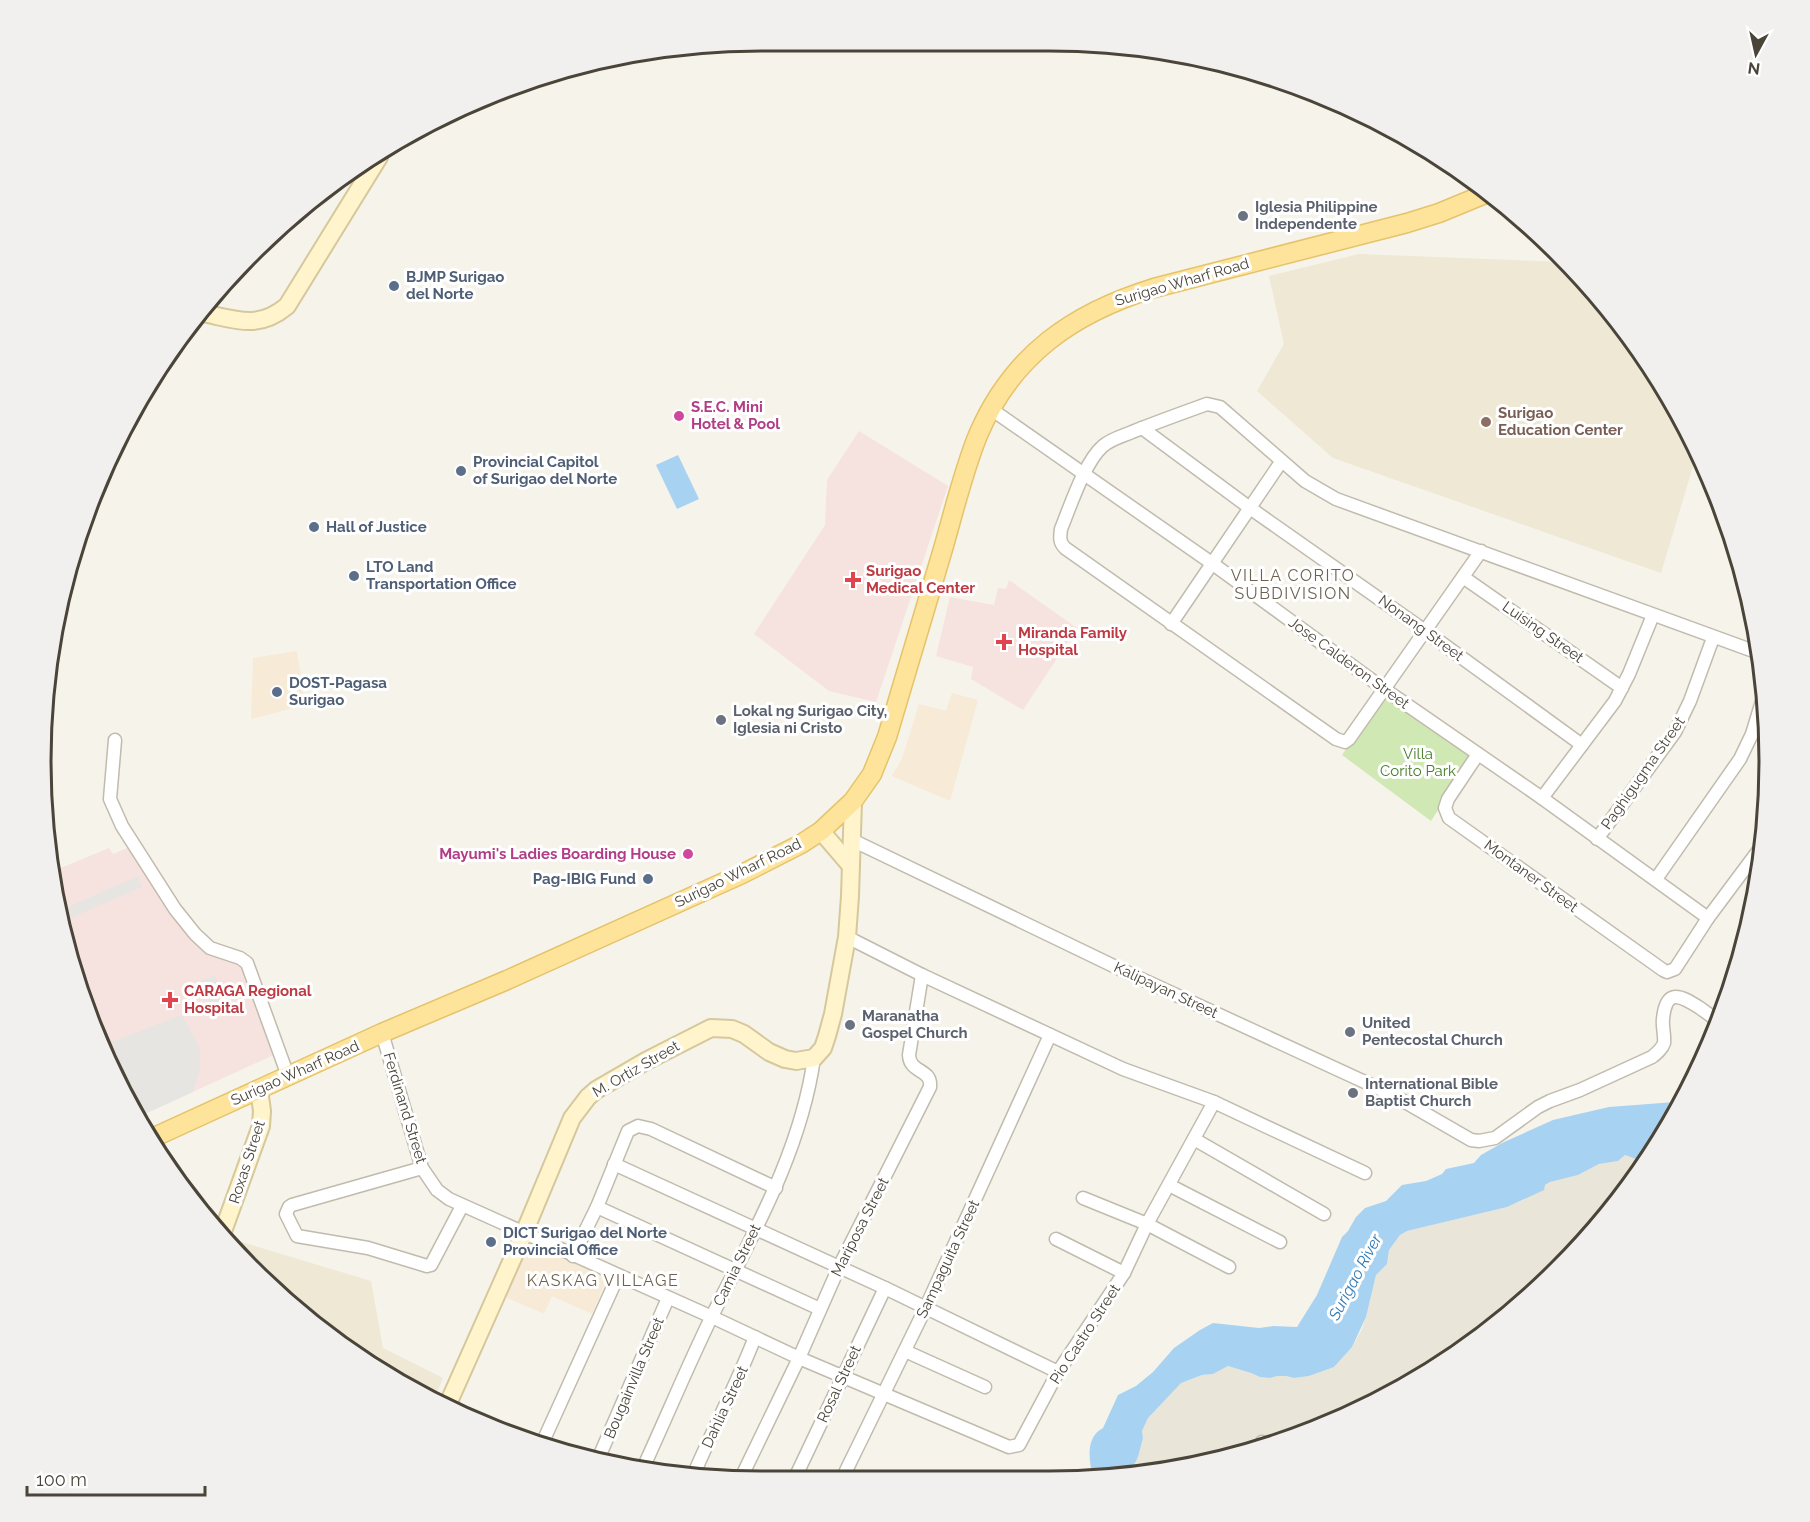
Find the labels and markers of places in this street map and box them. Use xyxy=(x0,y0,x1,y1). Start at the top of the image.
place label: Iglesia Philippine Independente xyxy=(1255,198,1378,233)
marker: Iglesia Philippine Independente xyxy=(1236,209,1250,223)
place label: BJMP Surigao del Norte xyxy=(406,268,504,303)
marker: BJMP Surigao del Norte xyxy=(387,279,401,293)
place label: S.E.C. Mini Hotel & Pool xyxy=(691,398,780,433)
place label: Surigao Education Center xyxy=(1498,404,1623,439)
marker: S.E.C. Mini Hotel & Pool xyxy=(672,409,686,423)
marker: Surigao Education Center xyxy=(1479,415,1493,429)
place label: Provincial Capitol of Surigao del Norte xyxy=(473,453,617,488)
marker: Provincial Capitol of Surigao del Norte xyxy=(454,464,468,478)
place label: Hall of Justice xyxy=(326,518,427,536)
marker: Hall of Justice xyxy=(307,520,321,534)
place label: LTO Land Transportation Office xyxy=(366,558,517,593)
place label: Surigao Medical Center xyxy=(866,562,975,597)
marker: LTO Land Transportation Office xyxy=(347,569,361,583)
marker: Surigao Medical Center xyxy=(844,571,862,589)
place label: Miranda Family Hospital xyxy=(1018,624,1128,659)
marker: Miranda Family Hospital xyxy=(995,633,1013,651)
place label: DOST-Pagasa Surigao xyxy=(289,674,387,709)
marker: DOST-Pagasa Surigao xyxy=(270,685,284,699)
place label: Lokal ng Surigao City, Iglesia ni Cristo xyxy=(733,702,887,737)
marker: Lokal ng Surigao City, Iglesia ni Cristo xyxy=(714,713,728,727)
place label: Mayumi's Ladies Boarding House xyxy=(439,845,676,863)
marker: Mayumi's Ladies Boarding House xyxy=(681,847,695,861)
place label: Pag-IBIG Fund xyxy=(533,870,636,888)
marker: Pag-IBIG Fund xyxy=(641,872,655,886)
place label: CARAGA Regional Hospital xyxy=(184,982,312,1017)
marker: CARAGA Regional Hospital xyxy=(161,991,179,1009)
place label: Maranatha Gospel Church xyxy=(862,1007,968,1042)
place label: United Pentecostal Church xyxy=(1362,1014,1503,1049)
marker: Maranatha Gospel Church xyxy=(843,1018,857,1032)
marker: United Pentecostal Church xyxy=(1343,1025,1357,1039)
place label: International Bible Baptist Church xyxy=(1365,1075,1498,1110)
marker: International Bible Baptist Church xyxy=(1346,1086,1360,1100)
place label: DICT Surigao del Norte Provincial Office xyxy=(503,1224,667,1259)
marker: DICT Surigao del Norte Provincial Office xyxy=(484,1235,498,1249)

